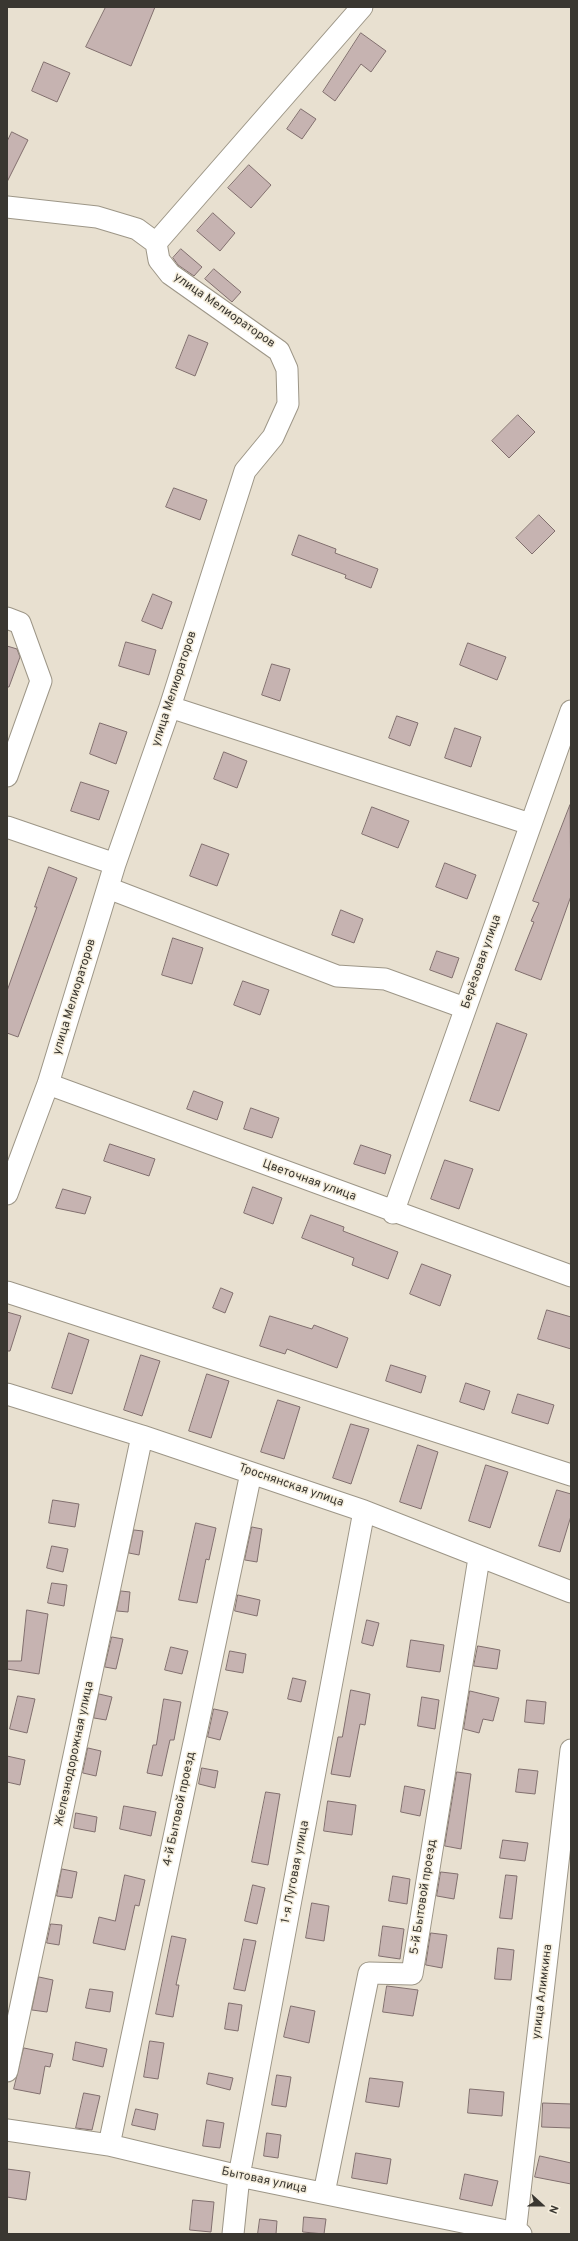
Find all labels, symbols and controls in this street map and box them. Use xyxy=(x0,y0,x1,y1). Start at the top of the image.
street label: улица Мелиораторов xyxy=(170,271,278,351)
street label: улица Мелиораторов xyxy=(150,629,200,749)
street label: Берёзовая улица xyxy=(459,913,505,1011)
street label: улица Мелиораторов xyxy=(50,937,100,1057)
street label: Цветочная улица xyxy=(260,1157,358,1205)
street label: Троснянская улица xyxy=(237,1461,345,1511)
street label: Железнодорожная улица xyxy=(53,1680,97,1828)
street label: 4-й Бытовой проезд xyxy=(161,1750,199,1868)
street label: 1-я Луговая улица xyxy=(279,1820,313,1924)
street label: 5-й Бытовой проезд xyxy=(408,1838,440,1956)
street label: улица Алимкина xyxy=(530,1944,556,2040)
street label: Бытовая улица xyxy=(220,2165,308,2197)
north arrow xyxy=(522,2185,562,2225)
text: N xyxy=(545,2203,561,2215)

